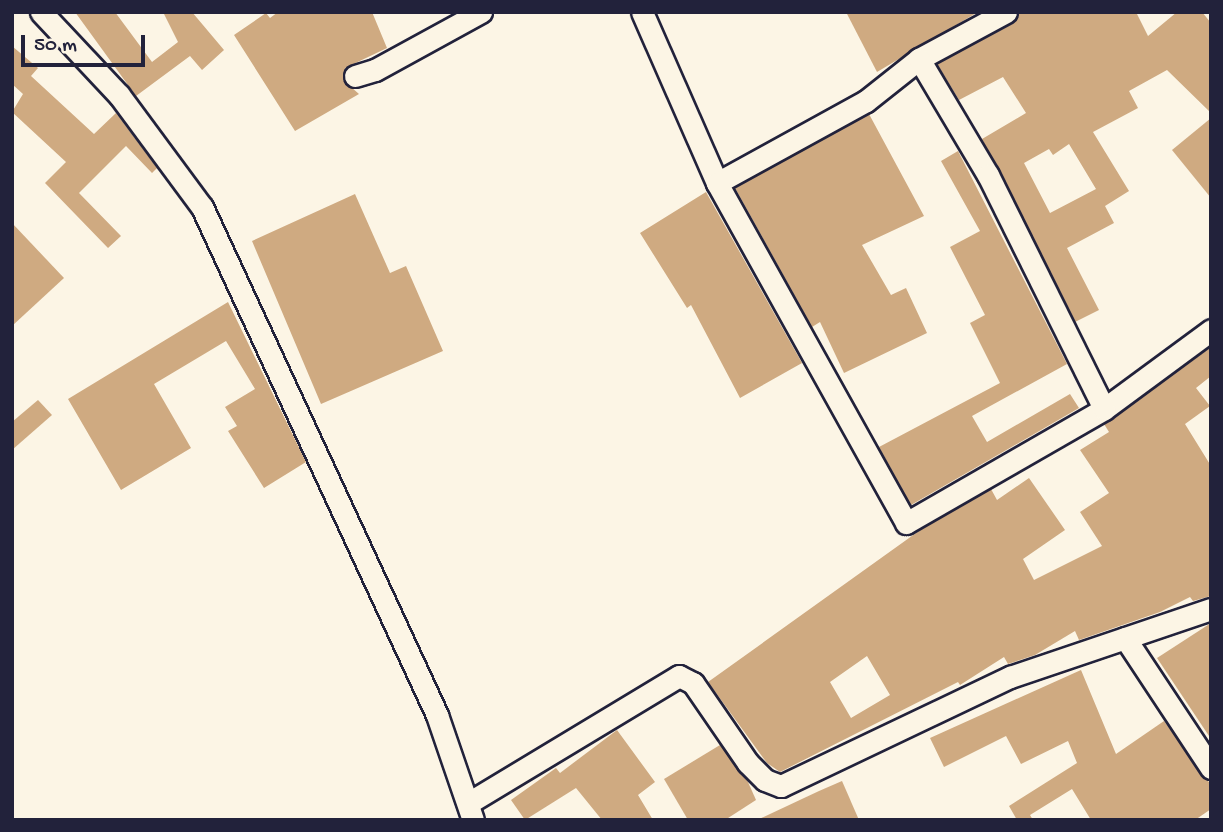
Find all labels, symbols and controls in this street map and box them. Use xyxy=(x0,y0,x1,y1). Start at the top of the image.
scale bar xyxy=(24,21,149,65)
text: 50 m xyxy=(34,34,77,59)

